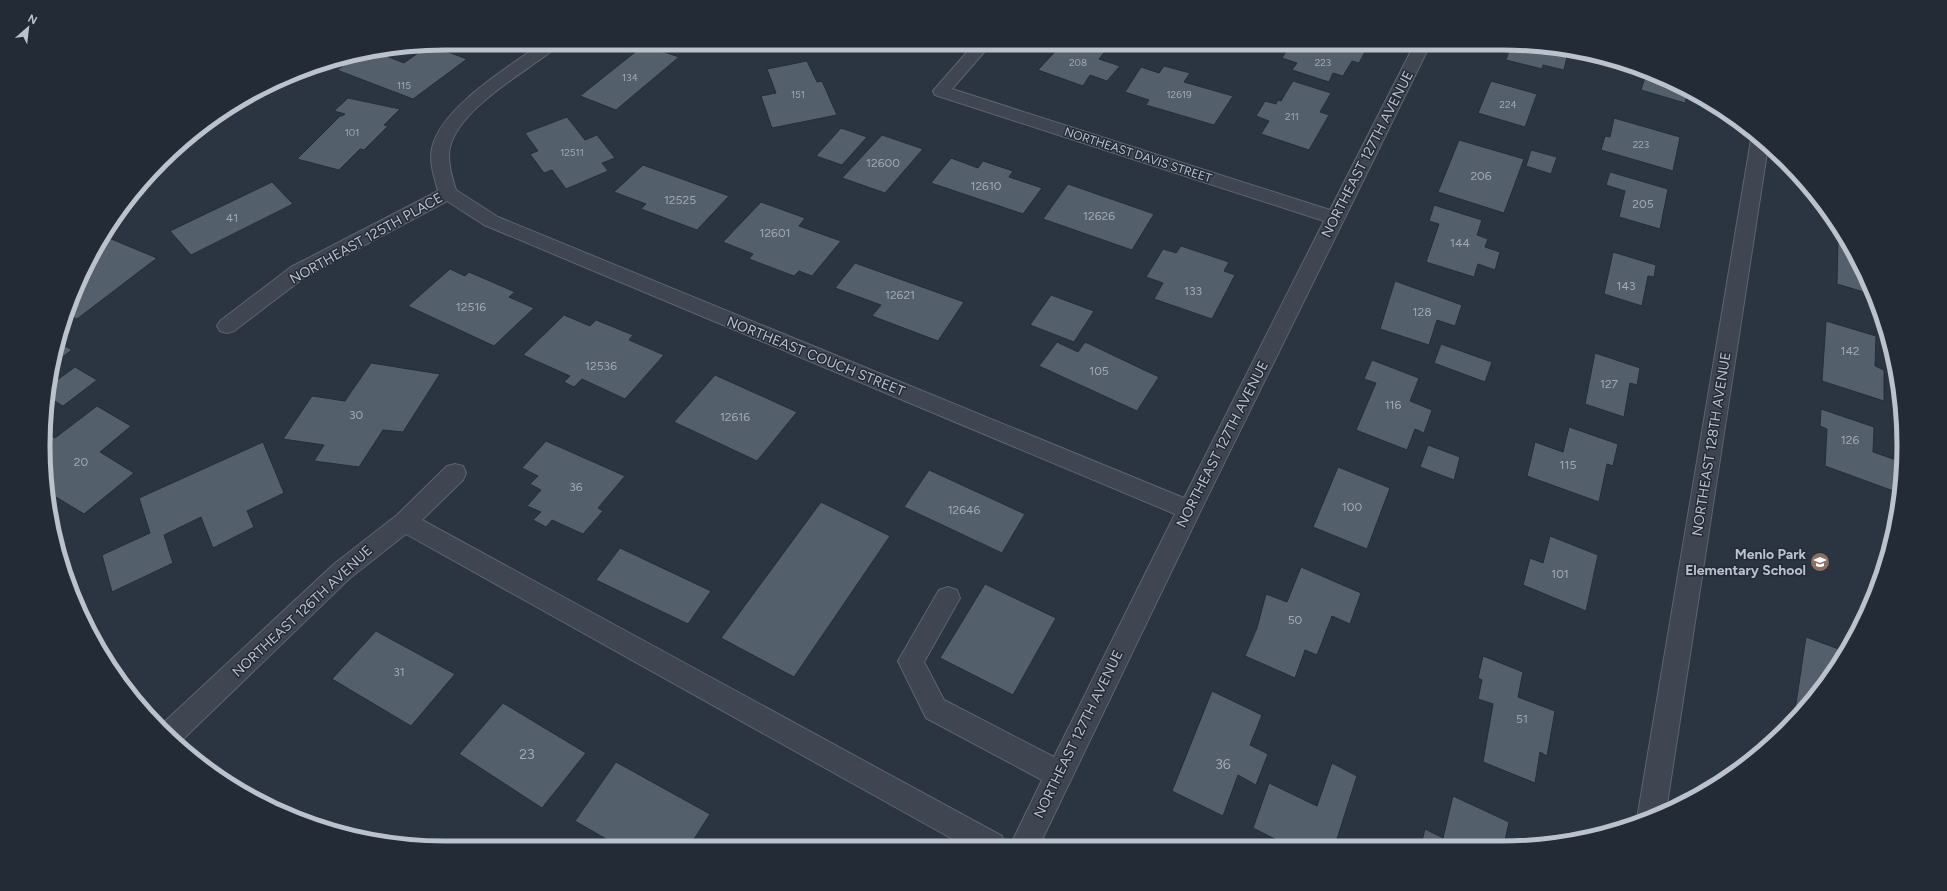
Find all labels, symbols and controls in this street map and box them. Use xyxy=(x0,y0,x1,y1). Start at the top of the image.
north arrow xyxy=(8,8,48,48)
text: N xyxy=(26,12,39,27)
house number: 208 xyxy=(1069,56,1087,69)
house number: 223 xyxy=(1315,56,1331,69)
street label: NORTHEAST 127TH AVENUE xyxy=(1318,68,1417,240)
house number: 134 xyxy=(622,71,638,84)
house number: 115 xyxy=(397,79,411,92)
house number: 151 xyxy=(791,88,805,101)
house number: 12619 xyxy=(1166,88,1192,101)
house number: 224 xyxy=(1499,98,1517,111)
house number: 211 xyxy=(1285,110,1299,123)
street label: NORTHEAST DAVIS STREET xyxy=(1063,125,1214,186)
house number: 101 xyxy=(345,126,359,139)
house number: 223 xyxy=(1633,138,1649,151)
house number: 12511 xyxy=(560,146,584,159)
house number: 12600 xyxy=(866,156,900,170)
house number: 206 xyxy=(1470,169,1492,183)
house number: 12610 xyxy=(970,179,1002,193)
street label: NORTHEAST 125TH PLACE xyxy=(287,189,446,288)
house number: 12525 xyxy=(664,193,696,207)
house number: 205 xyxy=(1632,197,1654,211)
house number: 12626 xyxy=(1083,209,1115,223)
house number: 41 xyxy=(226,211,238,225)
house number: 12601 xyxy=(759,226,791,240)
house number: 144 xyxy=(1450,236,1470,250)
house number: 143 xyxy=(1617,279,1635,293)
house number: 133 xyxy=(1184,284,1202,298)
house number: 12621 xyxy=(885,288,915,302)
house number: 12516 xyxy=(456,300,486,314)
house number: 128 xyxy=(1412,305,1432,319)
street label: NORTHEAST COUCH STREET xyxy=(724,313,908,400)
house number: 142 xyxy=(1840,344,1860,358)
street label: NORTHEAST 128TH AVENUE xyxy=(1689,351,1734,537)
street label: NORTHEAST 127TH AVENUE xyxy=(1173,358,1272,530)
house number: 12536 xyxy=(585,359,617,373)
house number: 105 xyxy=(1089,364,1109,378)
house number: 127 xyxy=(1600,377,1619,391)
house number: 116 xyxy=(1385,398,1402,412)
house number: 30 xyxy=(349,408,363,422)
house number: 12616 xyxy=(720,410,750,424)
house number: 126 xyxy=(1841,433,1859,447)
house number: 20 xyxy=(74,455,89,469)
house number: 115 xyxy=(1560,458,1577,472)
house number: 36 xyxy=(569,480,583,494)
house number: 100 xyxy=(1342,500,1362,514)
house number: 12646 xyxy=(948,503,981,517)
street label: NORTHEAST 126TH AVENUE xyxy=(229,542,376,681)
place label: Menlo Park Elementary School xyxy=(1685,546,1806,579)
school or university icon: Menlo Park Elementary School xyxy=(1809,551,1831,573)
house number: 101 xyxy=(1551,567,1569,581)
house number: 50 xyxy=(1288,613,1303,627)
street label: NORTHEAST 127TH AVENUE xyxy=(1030,647,1127,821)
house number: 31 xyxy=(393,665,405,679)
house number: 51 xyxy=(1516,712,1528,726)
house number: 23 xyxy=(519,746,535,763)
house number: 36 xyxy=(1215,756,1231,773)

